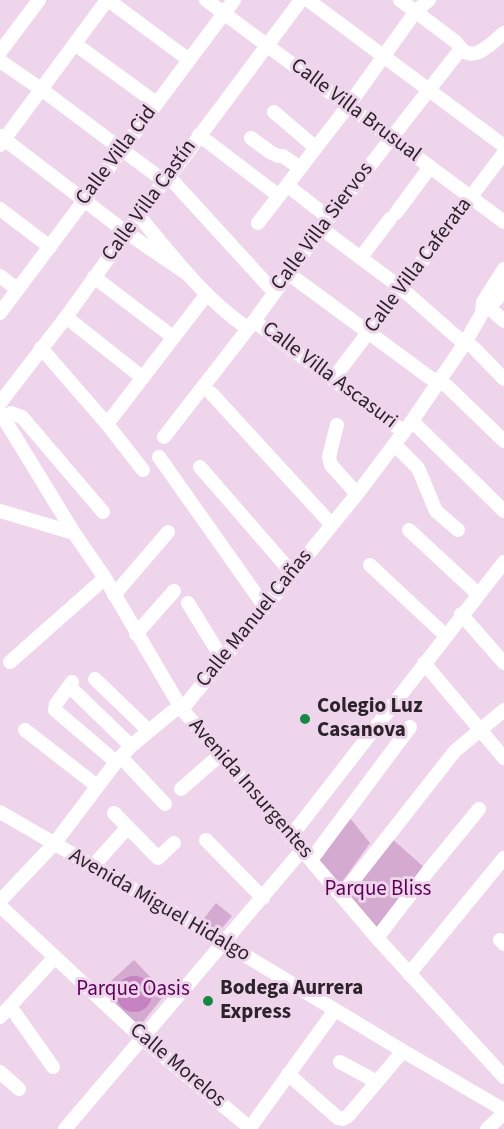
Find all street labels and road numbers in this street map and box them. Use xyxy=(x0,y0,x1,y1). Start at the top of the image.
street label: Calle Villa Brusual xyxy=(285,54,425,168)
street label: Calle Villa Cid xyxy=(71,101,163,211)
street label: Calle Villa Castín xyxy=(97,135,203,267)
street label: Calle Villa Siervos xyxy=(267,158,379,296)
street label: Calle Villa Caferata xyxy=(360,193,478,339)
street label: Calle Villa Ascasuri xyxy=(256,317,402,435)
street label: Calle Manuel Cañas xyxy=(192,545,318,693)
street label: Avenida Insurgentes xyxy=(182,714,318,864)
street label: Avenida Miguel Hidalgo xyxy=(64,844,254,968)
street label: Calle Morelos xyxy=(124,1019,230,1113)

